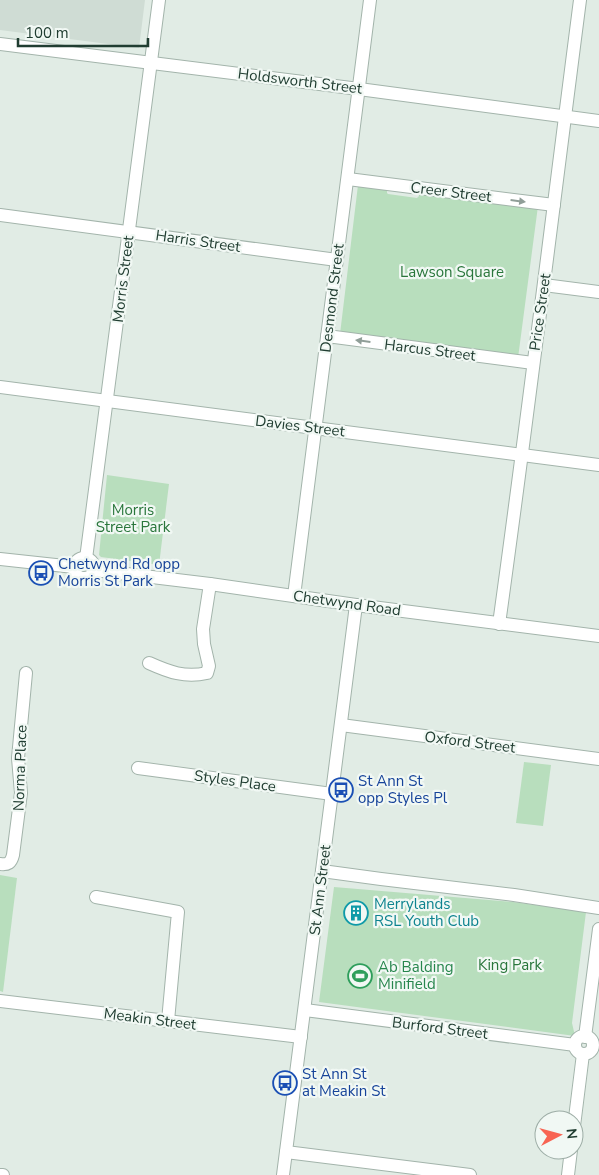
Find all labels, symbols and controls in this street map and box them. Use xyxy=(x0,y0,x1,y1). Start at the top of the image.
scale bar xyxy=(18,15,148,47)
text: 100 m xyxy=(25,23,69,43)
street label: Holdsworth Street xyxy=(237,63,364,99)
street label: Creer Street xyxy=(409,177,493,207)
one-way arrow xyxy=(510,197,526,205)
street label: Harris Street xyxy=(154,225,243,257)
street label: Morris Street xyxy=(108,234,138,324)
street label: Desmond Street xyxy=(315,242,349,354)
park label: Lawson Square xyxy=(400,262,504,282)
street label: Price Street xyxy=(525,271,555,352)
street label: Harcus Street xyxy=(383,334,478,366)
one-way arrow xyxy=(355,337,371,345)
street label: Davies Street xyxy=(254,411,347,442)
park label: Morris Street Park xyxy=(96,500,171,537)
place label: Chetwynd Rd opp Morris St Park xyxy=(58,554,180,591)
bus stop icon: Chetwynd Rd opp Morris St Park xyxy=(28,560,54,586)
street label: Chetwynd Road xyxy=(292,586,402,620)
street label: Norma Place xyxy=(9,725,31,811)
street label: Oxford Street xyxy=(423,727,517,758)
street label: Styles Place xyxy=(193,765,277,797)
place label: St Ann St opp Styles Pl xyxy=(358,771,448,808)
bus stop icon: St Ann St opp Styles Pl xyxy=(328,777,354,803)
street label: St Ann Street xyxy=(305,843,336,936)
place label: Merrylands RSL Youth Club xyxy=(374,894,479,931)
building icon: Merrylands RSL Youth Club xyxy=(343,900,369,926)
park label: King Park xyxy=(478,955,542,975)
place label: Ab Balding Minifield xyxy=(378,957,454,994)
sports icon: Ab Balding Minifield xyxy=(347,963,373,989)
street label: Meakin Street xyxy=(103,1003,198,1035)
street label: Burford Street xyxy=(391,1012,490,1044)
place label: St Ann St at Meakin St xyxy=(302,1064,386,1101)
bus stop icon: St Ann St at Meakin St xyxy=(272,1070,298,1096)
north arrow xyxy=(534,1110,584,1160)
text: N xyxy=(561,1127,581,1140)

